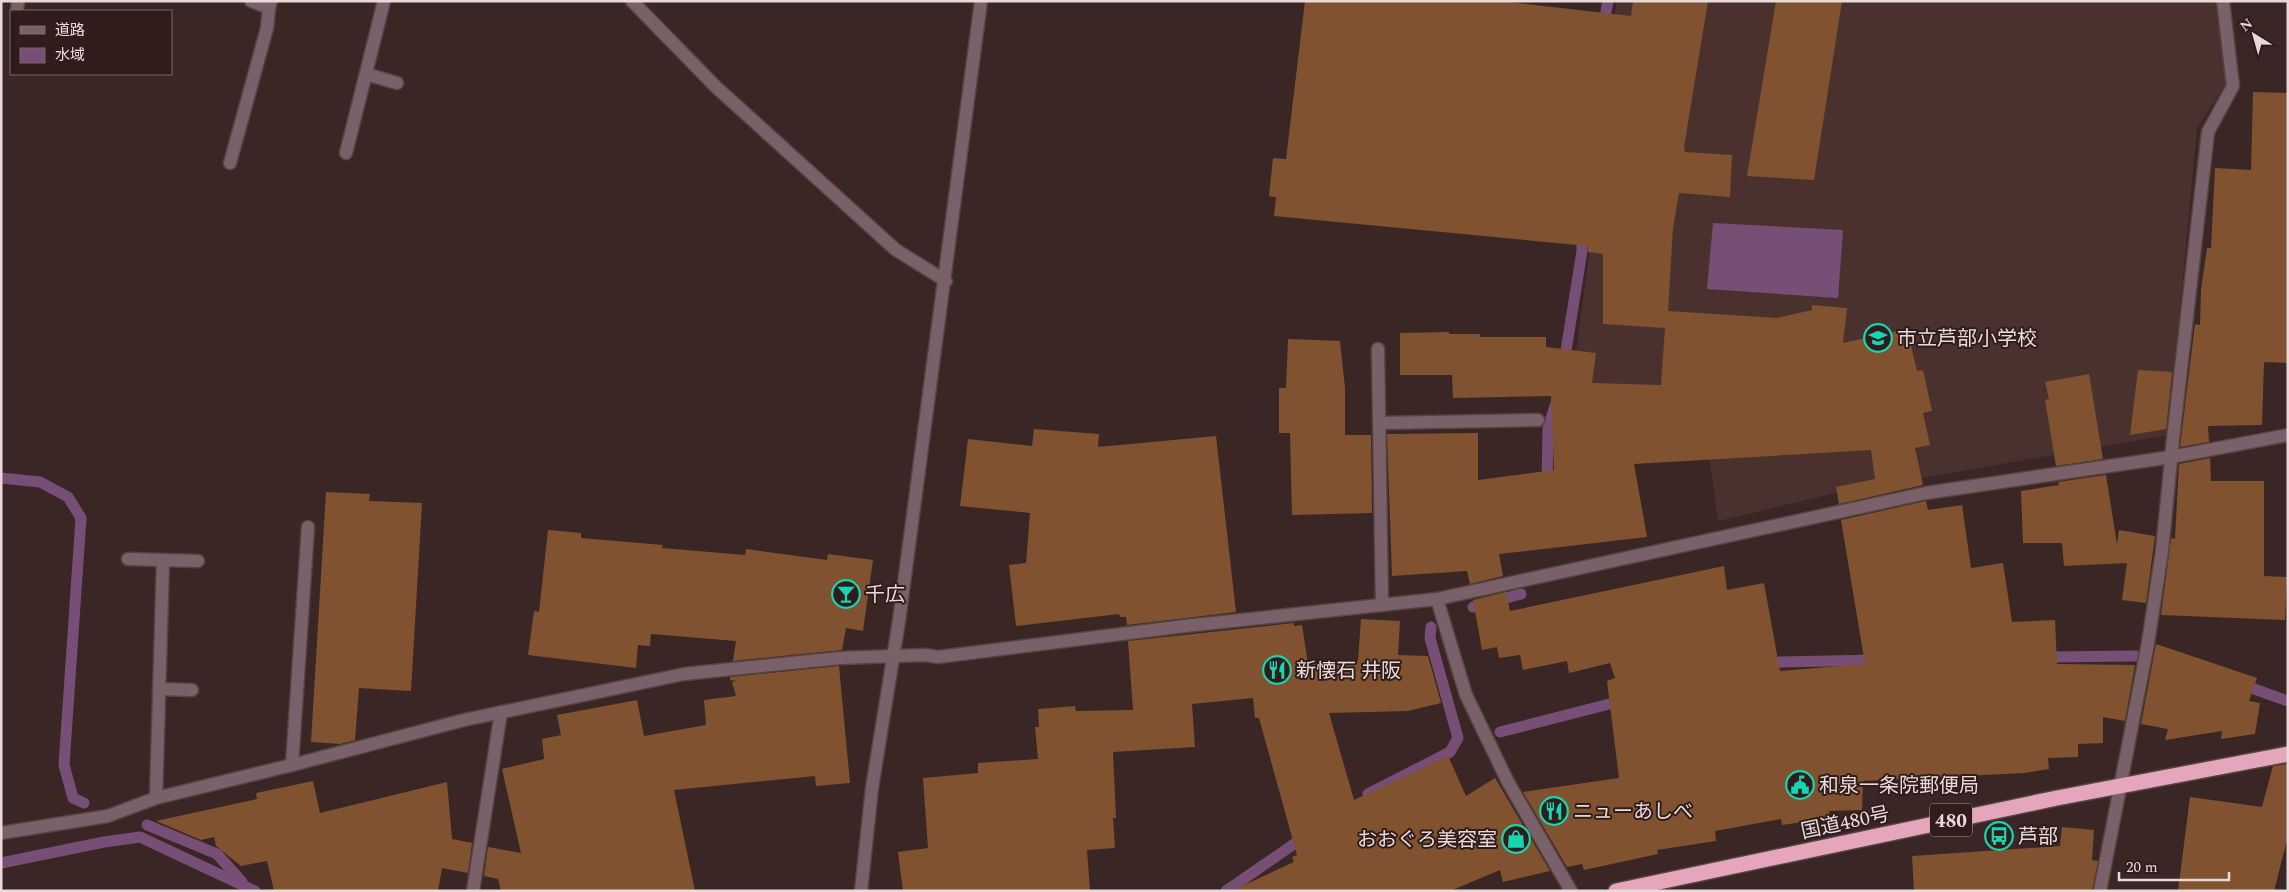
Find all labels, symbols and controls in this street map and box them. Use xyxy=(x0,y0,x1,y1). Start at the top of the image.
legend xyxy=(10,10,172,75)
north arrow xyxy=(2229,10,2279,60)
text: N xyxy=(2236,13,2257,37)
text: 道路 xyxy=(55,19,85,42)
text: 水域 xyxy=(55,44,85,67)
school or university icon: 市立芦部小学校 xyxy=(1863,323,1893,353)
place label: 市立芦部小学校 xyxy=(1897,324,2037,354)
bar icon: 千広 xyxy=(831,579,861,609)
place label: 千広 xyxy=(865,580,905,610)
restaurant icon: 新懐石 井阪 xyxy=(1262,655,1292,685)
place label: 新懐石 井阪 xyxy=(1296,656,1401,686)
public building icon: 和泉一条院郵便局 xyxy=(1785,770,1815,800)
place label: 和泉一条院郵便局 xyxy=(1819,771,1979,801)
restaurant icon: ニューあしべ xyxy=(1539,796,1569,826)
place label: ニューあしべ xyxy=(1573,797,1693,827)
street label: 国道480号 xyxy=(1798,799,1892,847)
road number: 480 xyxy=(1930,804,1972,836)
bus stop icon: 芦部 xyxy=(1984,821,2014,851)
place label: 芦部 xyxy=(2018,822,2058,852)
shop icon: おおぐろ美容室 xyxy=(1501,824,1531,854)
place label: おおぐろ美容室 xyxy=(1357,825,1497,855)
scale bar xyxy=(2119,850,2229,882)
text: 20 m xyxy=(2126,856,2158,879)

